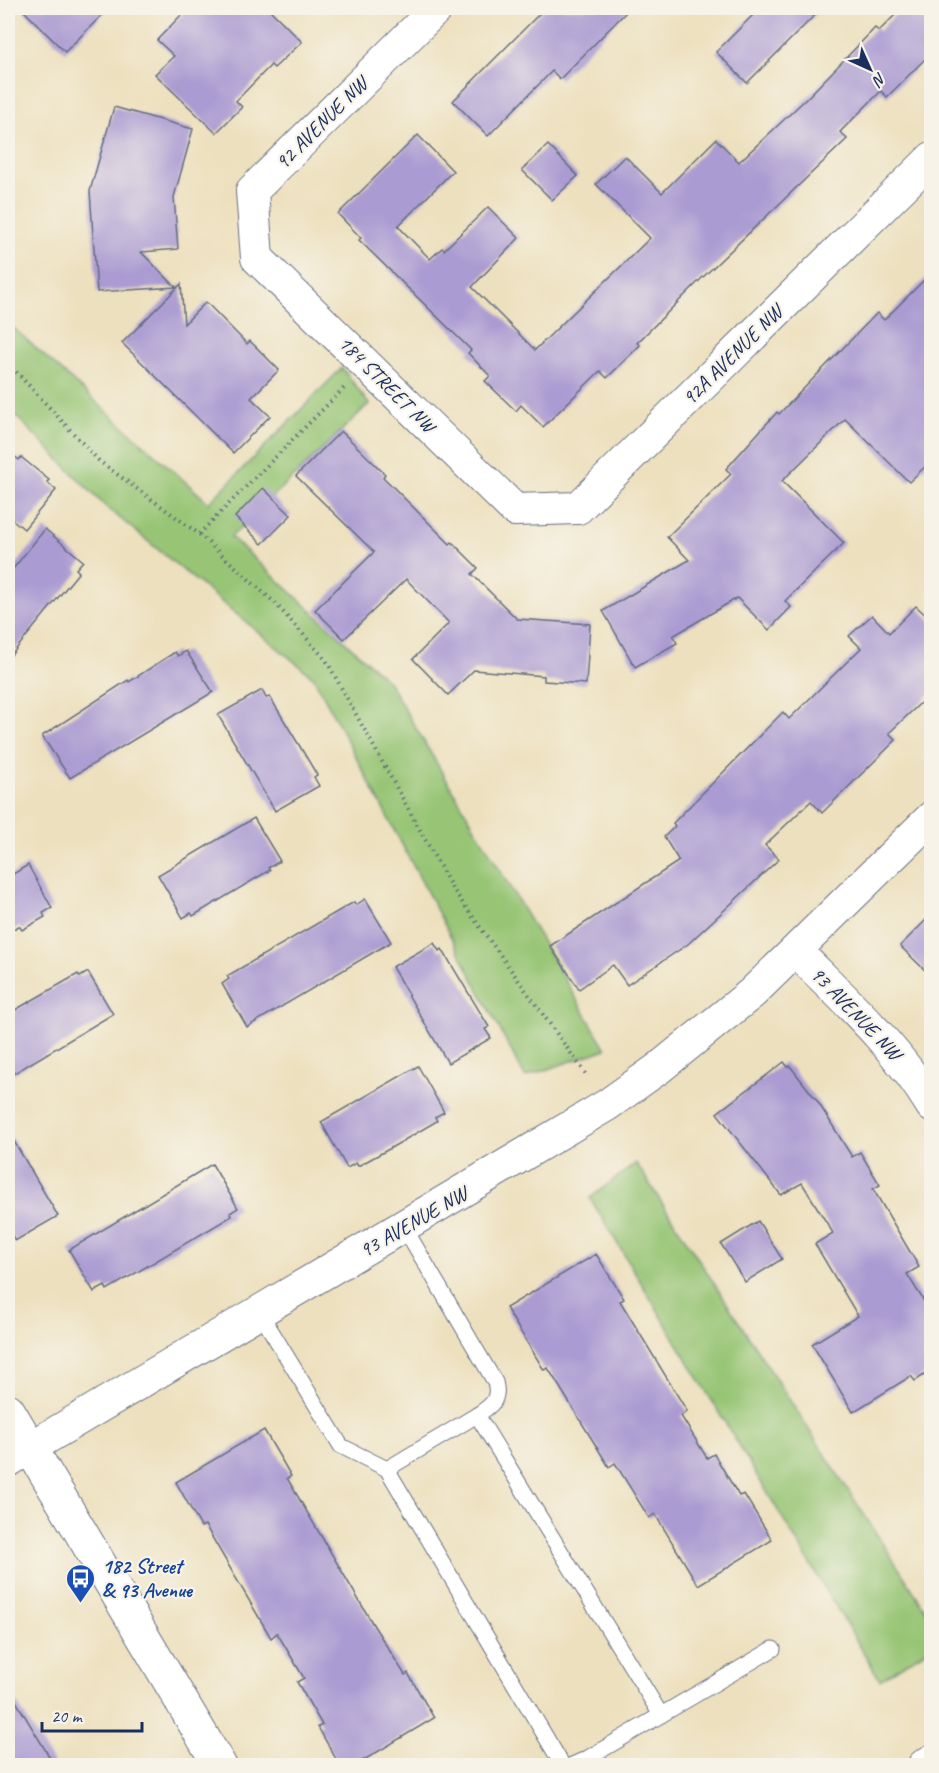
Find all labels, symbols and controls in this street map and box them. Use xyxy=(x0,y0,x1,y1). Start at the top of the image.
north arrow xyxy=(840,39,900,99)
text: N xyxy=(867,68,890,92)
street label: 92 AVENUE NW xyxy=(269,69,375,175)
street label: 92A AVENUE NW xyxy=(676,297,790,411)
street label: 184 STREET NW xyxy=(333,330,443,440)
street label: 93 AVENUE NW xyxy=(805,961,910,1068)
street label: 93 AVENUE NW xyxy=(355,1179,475,1263)
place label: 182 Street & 93 Avenue xyxy=(102,1553,194,1603)
bus stop icon: 182 Street & 93 Avenue xyxy=(65,1562,97,1604)
scale bar xyxy=(42,1695,142,1733)
text: 20 m xyxy=(51,1705,84,1727)

